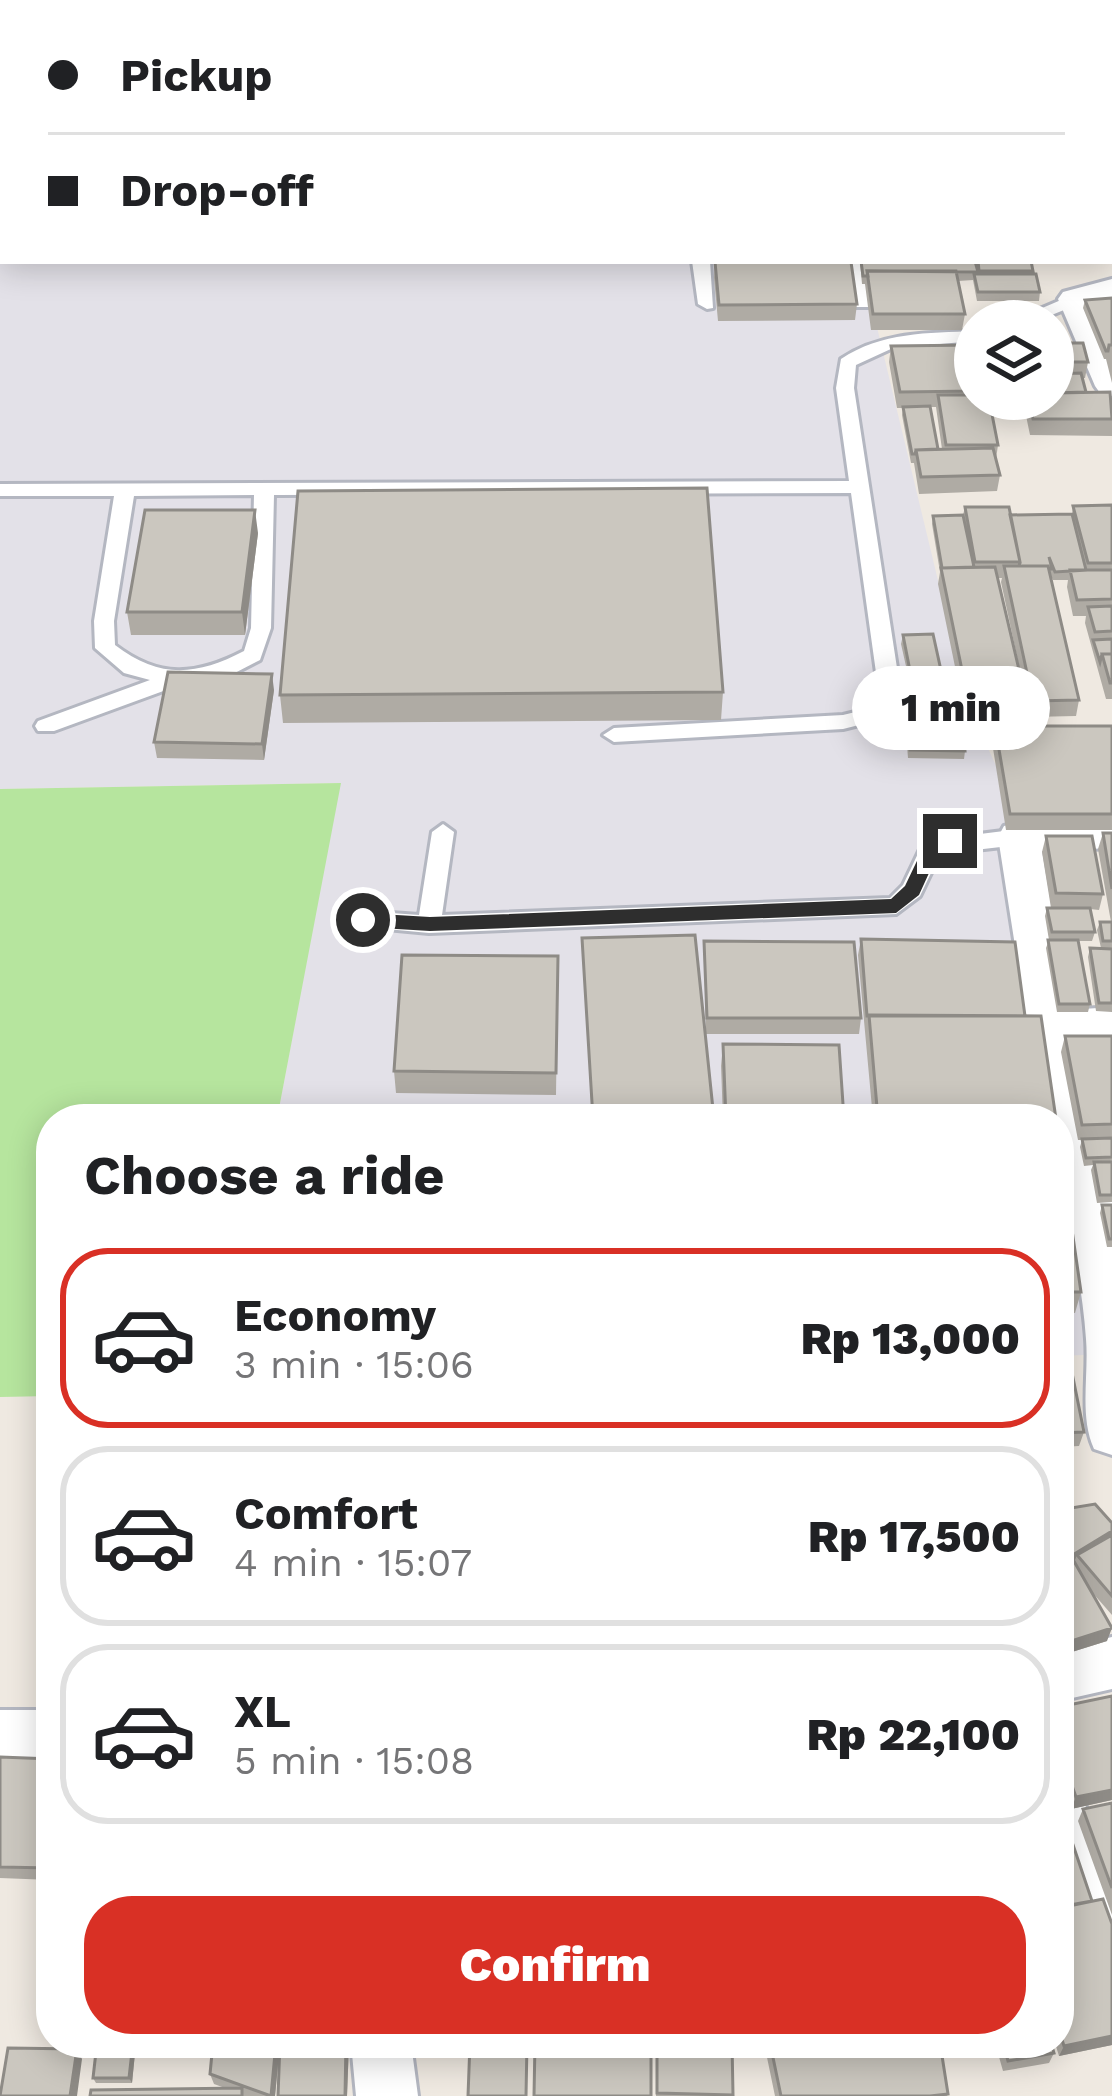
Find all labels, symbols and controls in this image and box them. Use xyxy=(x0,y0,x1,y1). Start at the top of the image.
text: Pickup xyxy=(120,49,272,102)
text: Drop-off xyxy=(120,164,314,217)
map controls xyxy=(954,300,1074,420)
button: layers xyxy=(954,300,1074,420)
callout: 1 min xyxy=(851,667,1049,751)
text: 1 min xyxy=(901,685,1001,730)
route end xyxy=(923,814,977,868)
route start xyxy=(336,893,390,947)
text: Choose a ride xyxy=(84,1144,445,1207)
icon: car xyxy=(90,1284,198,1392)
text: Economy xyxy=(234,1289,436,1342)
text: Rp 13,000 xyxy=(800,1312,1020,1365)
text: 3 min · 15:06 xyxy=(234,1342,474,1387)
icon: car xyxy=(90,1482,198,1590)
text: Comfort xyxy=(234,1487,418,1540)
text: Rp 17,500 xyxy=(808,1510,1020,1563)
text: 4 min · 15:07 xyxy=(234,1540,472,1585)
icon: car xyxy=(90,1680,198,1788)
text: XL xyxy=(234,1685,291,1738)
text: Rp 22,100 xyxy=(806,1708,1020,1761)
text: 5 min · 15:08 xyxy=(234,1738,474,1783)
button: Confirm xyxy=(84,1896,1026,2034)

